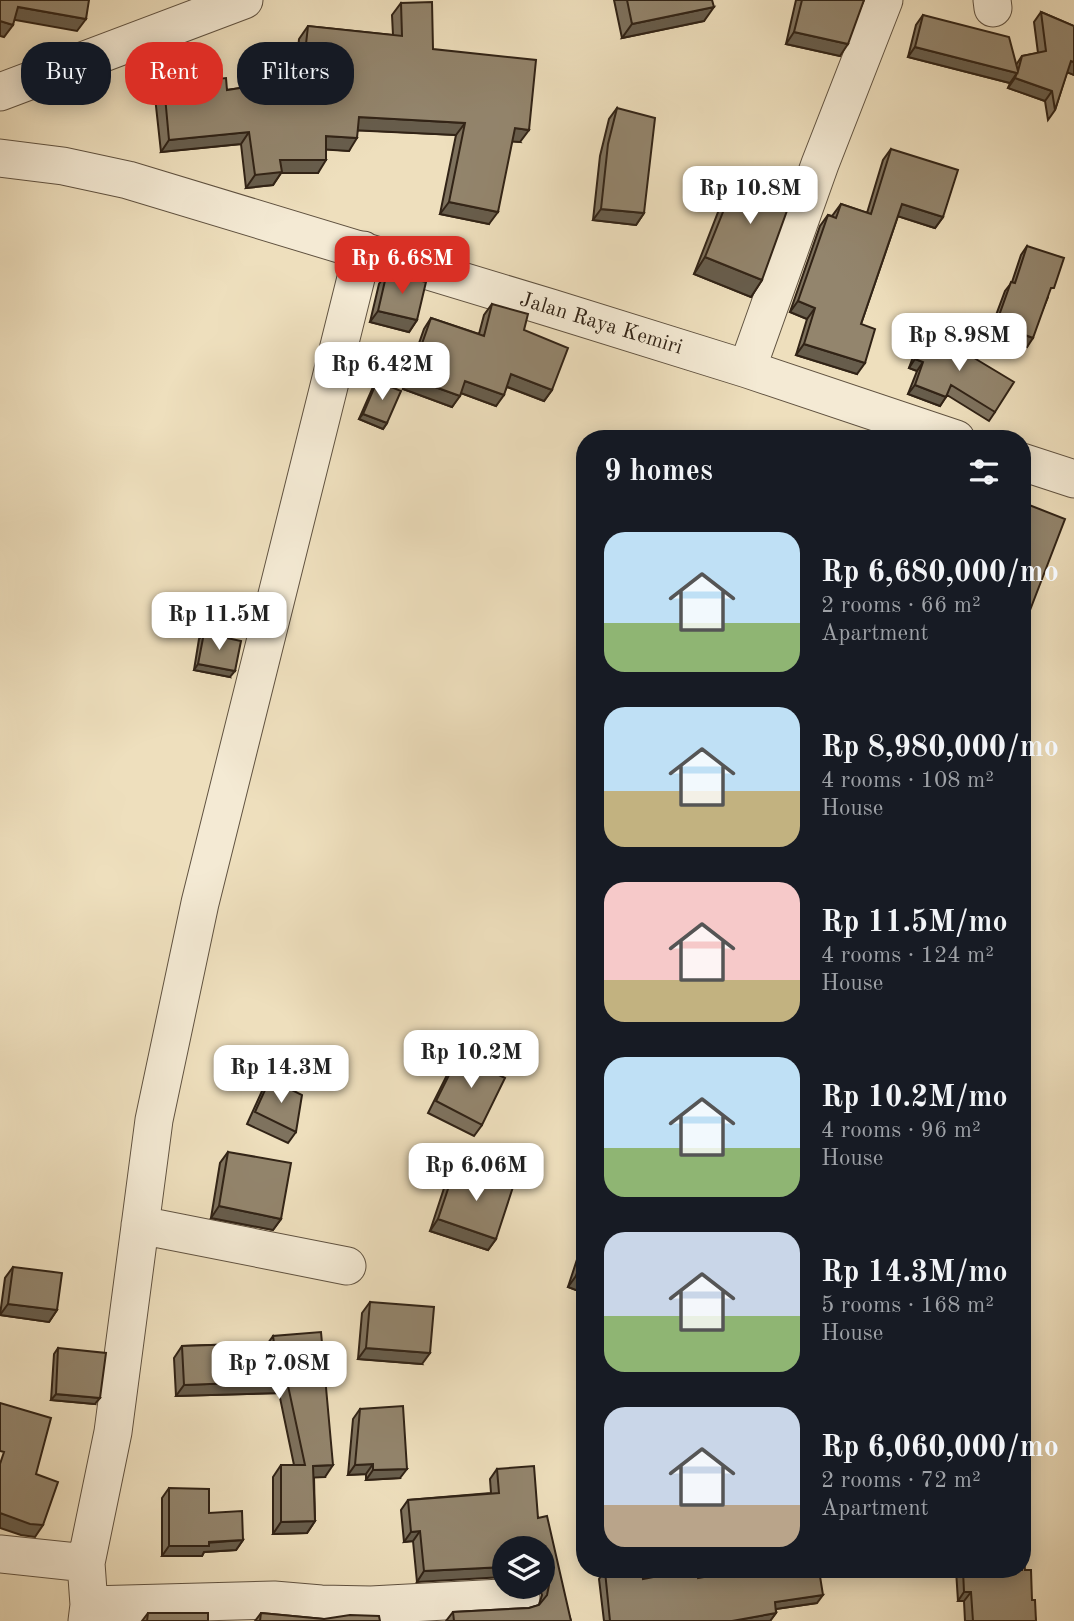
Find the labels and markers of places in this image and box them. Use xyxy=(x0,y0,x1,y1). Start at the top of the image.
pin: Rp 10.8M xyxy=(678,166,822,226)
pin: Rp 6.68M xyxy=(330,236,474,296)
pin: Rp 8.98M xyxy=(887,314,1031,373)
pin: Rp 6.42M xyxy=(310,342,454,402)
pin: Rp 11.5M xyxy=(147,592,291,652)
pin: Rp 10.2M xyxy=(399,1030,543,1090)
pin: Rp 14.3M xyxy=(209,1046,353,1105)
pin: Rp 6.06M xyxy=(404,1144,548,1203)
pin: Rp 7.08M xyxy=(207,1342,351,1401)

